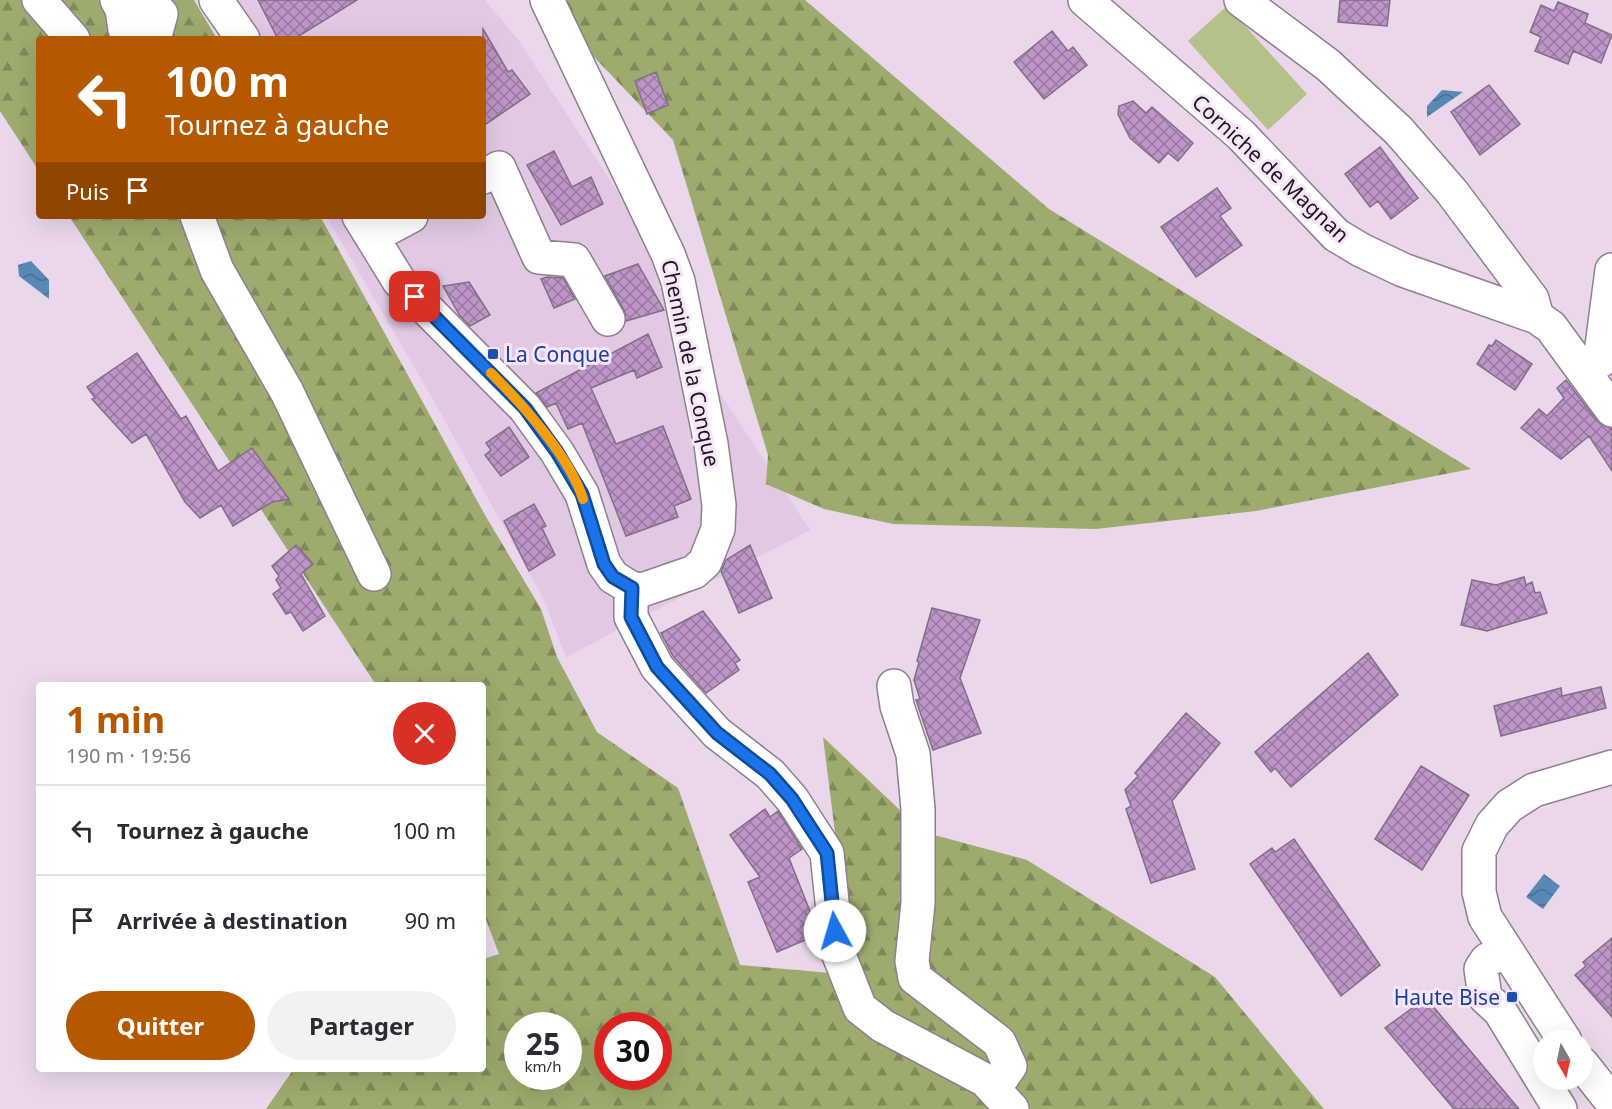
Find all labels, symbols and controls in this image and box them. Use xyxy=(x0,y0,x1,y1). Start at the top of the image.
text: 100 m xyxy=(165,52,289,109)
icon: left xyxy=(66,60,144,138)
street label: Corniche de Magnan xyxy=(1186,88,1356,248)
text: Tournez à gauche xyxy=(165,106,389,143)
icon: arrive xyxy=(121,174,154,207)
text: Puis xyxy=(66,176,109,206)
street label: Chemin de la Conque xyxy=(655,257,727,469)
pin xyxy=(389,271,440,322)
icon: arrive xyxy=(398,280,431,313)
place label: La Conque xyxy=(505,340,610,368)
marker: La Conque xyxy=(486,347,500,361)
text: 1 min xyxy=(66,695,165,744)
button: close xyxy=(393,702,456,765)
text: 190 m · 19:56 xyxy=(66,742,191,769)
icon: left xyxy=(66,814,99,847)
text: Tournez à gauche xyxy=(117,815,309,845)
text: 100 m xyxy=(392,815,456,845)
position arrow xyxy=(803,899,867,963)
icon: arrive xyxy=(66,904,99,937)
text: Arrivée à destination xyxy=(117,905,348,935)
text: 90 m xyxy=(405,905,456,935)
place label: Haute Bise xyxy=(1394,983,1500,1011)
marker: Haute Bise xyxy=(1505,990,1519,1004)
button: Quitter xyxy=(66,991,255,1060)
button: Partager xyxy=(267,991,456,1060)
speed limit sign: 30 xyxy=(594,1012,672,1090)
text: 25 xyxy=(526,1023,560,1064)
north arrow xyxy=(1533,1030,1593,1090)
map controls xyxy=(1533,1030,1593,1090)
text: km/h xyxy=(525,1056,561,1076)

